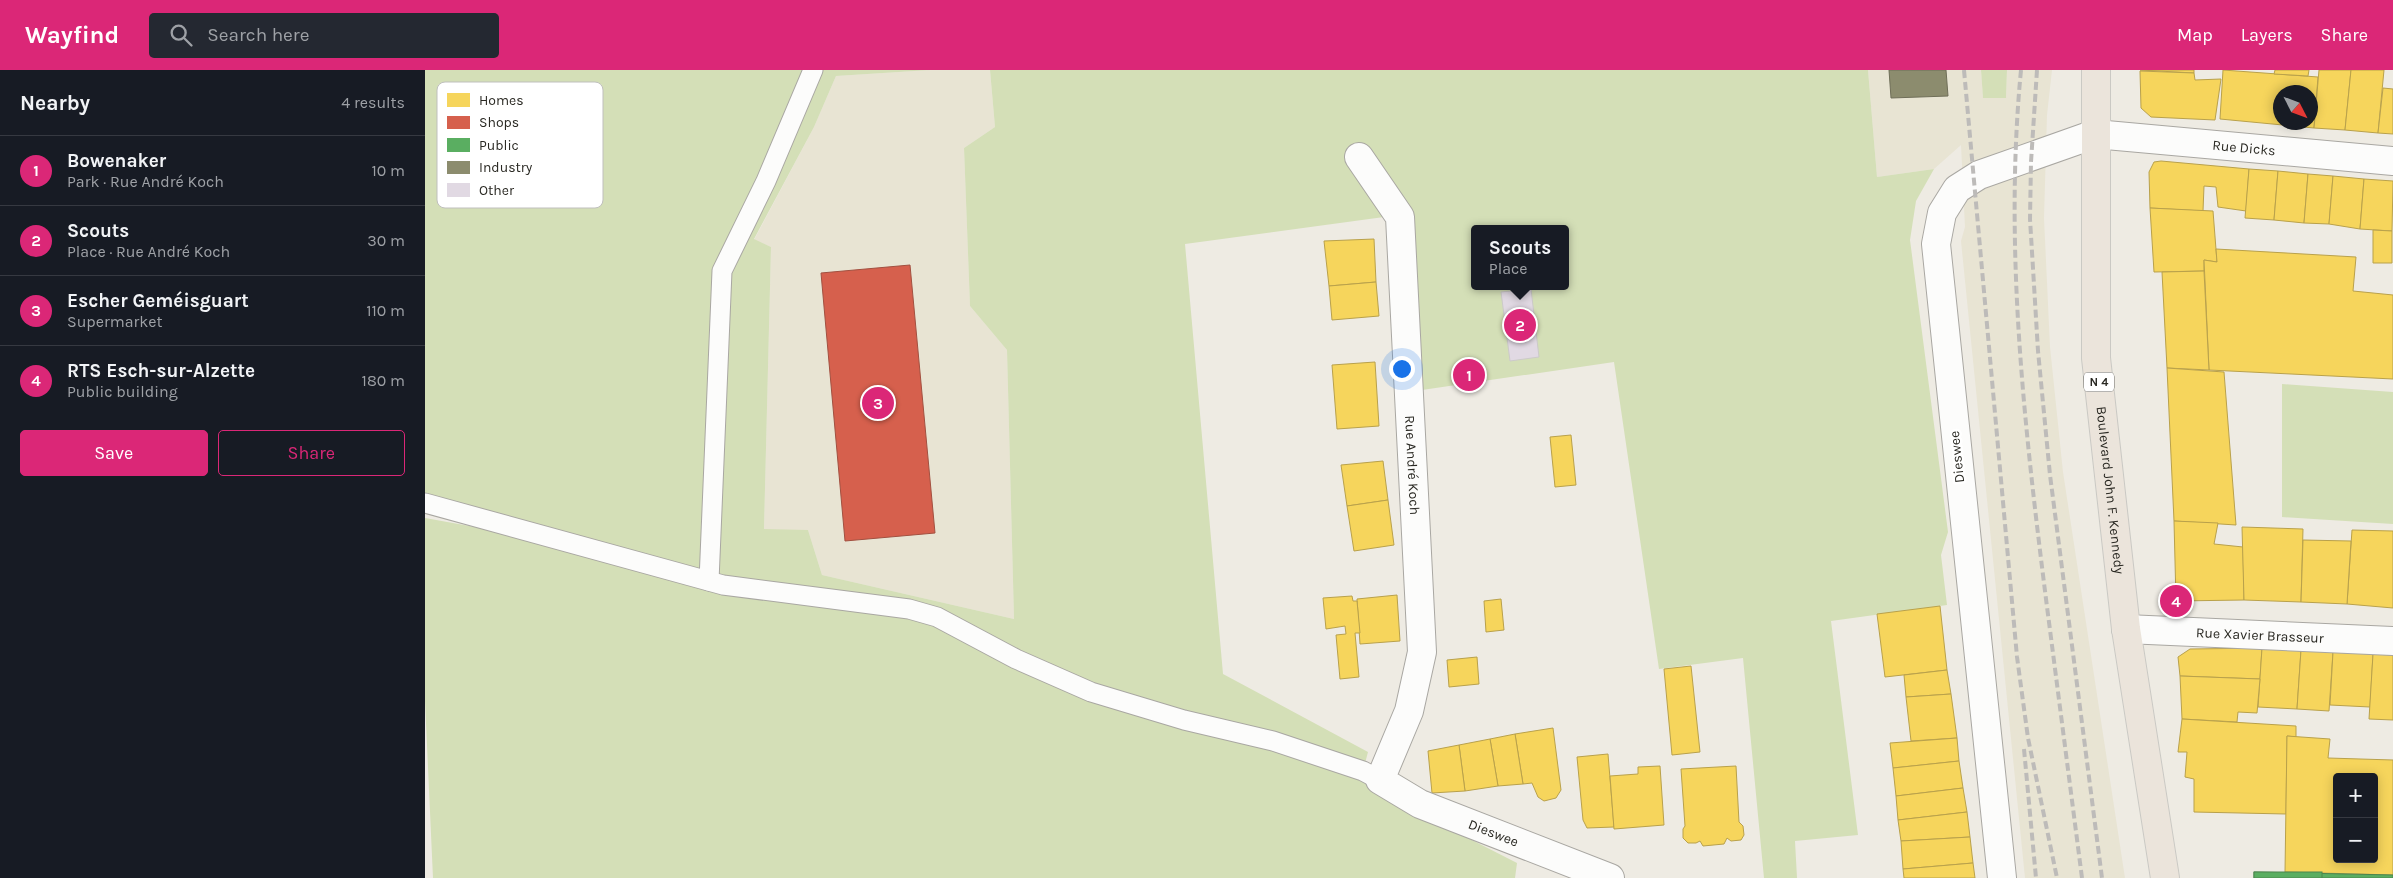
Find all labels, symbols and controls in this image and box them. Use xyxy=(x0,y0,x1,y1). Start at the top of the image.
search box xyxy=(149,13,499,58)
text: Wayfind xyxy=(25,21,119,49)
icon: search xyxy=(167,21,195,49)
text: Search here xyxy=(207,24,309,46)
text: Map xyxy=(2177,24,2213,46)
text: Layers xyxy=(2241,24,2293,46)
text: Share xyxy=(2321,24,2368,46)
legend xyxy=(437,82,603,208)
north arrow xyxy=(2273,85,2318,130)
text: Nearby xyxy=(20,91,90,115)
text: Homes xyxy=(479,92,524,109)
text: 4 results xyxy=(341,93,405,112)
text: Shops xyxy=(479,114,519,131)
street label: Rue Dicks xyxy=(2212,136,2276,159)
text: Public xyxy=(479,137,519,154)
text: Bowenaker xyxy=(67,150,166,172)
text: Industry xyxy=(479,159,533,176)
text: 1 xyxy=(33,161,39,180)
text: 10 m xyxy=(371,161,405,180)
text: Park · Rue André Koch xyxy=(67,172,224,191)
text: Other xyxy=(479,182,515,199)
text: Scouts xyxy=(67,220,129,242)
popup xyxy=(1471,225,1569,290)
text: 2 xyxy=(31,231,41,250)
text: 30 m xyxy=(367,231,405,250)
text: Scouts xyxy=(1489,237,1551,259)
text: Place · Rue André Koch xyxy=(67,242,230,261)
text: Place xyxy=(1489,259,1527,278)
text: Escher Geméisguart xyxy=(67,290,249,312)
text: 3 xyxy=(31,301,41,320)
text: 110 m xyxy=(366,301,405,320)
pin: 2 xyxy=(1504,306,1536,344)
text: Supermarket xyxy=(67,312,163,331)
your location xyxy=(1389,356,1415,382)
pin: 1 xyxy=(1453,356,1485,394)
text: RTS Esch-sur-Alzette xyxy=(67,360,255,382)
text: 4 xyxy=(31,371,41,390)
text: 180 m xyxy=(362,371,405,390)
road number: N 4 xyxy=(2084,372,2114,392)
text: Public building xyxy=(67,382,178,401)
pin: 3 xyxy=(862,384,894,422)
street label: Boulevard John F. Kennedy xyxy=(2093,405,2128,575)
street label: Rue André Koch xyxy=(1402,415,1424,515)
button: Save xyxy=(20,430,208,476)
button: Share xyxy=(218,430,405,476)
street label: Dieswee xyxy=(1946,430,1968,484)
pin: 4 xyxy=(2160,582,2192,620)
street label: Rue Xavier Brasseur xyxy=(2196,624,2325,646)
map controls xyxy=(2333,773,2378,863)
button: + xyxy=(2333,773,2378,818)
street label: Dieswee xyxy=(1466,815,1521,850)
button: − xyxy=(2333,818,2378,863)

